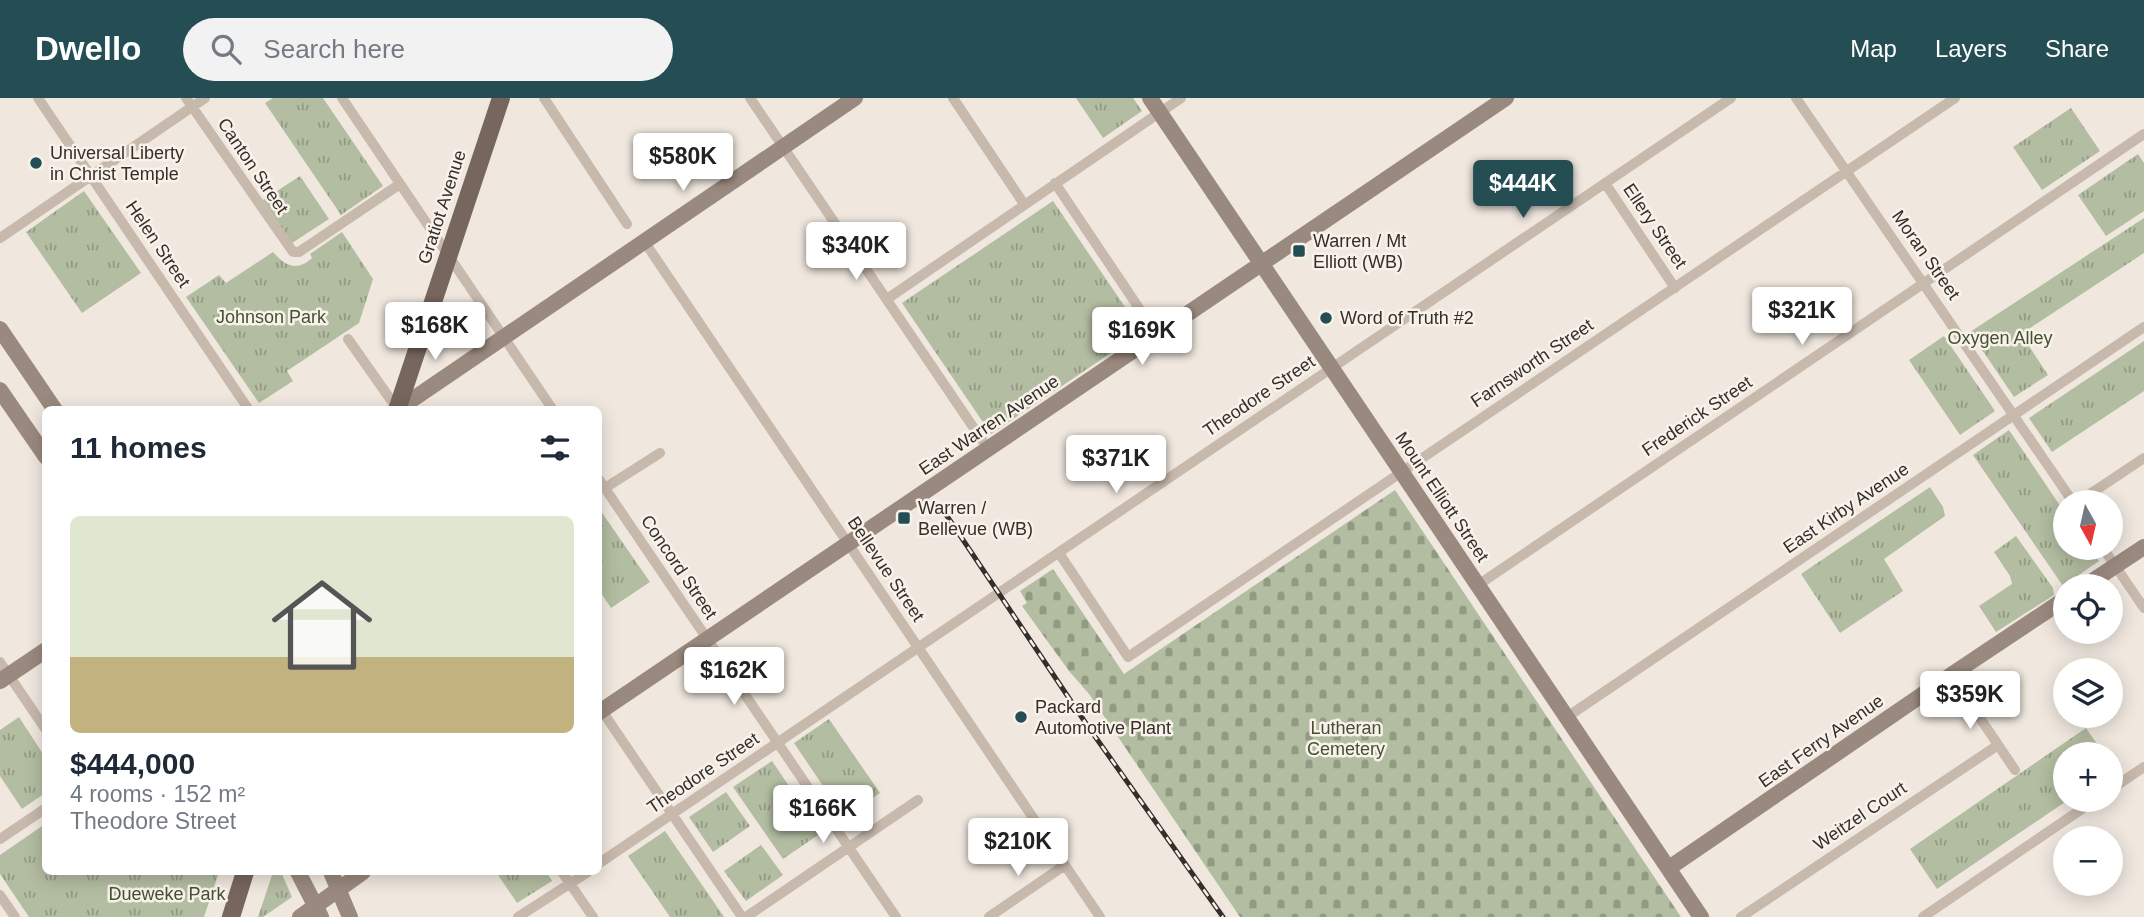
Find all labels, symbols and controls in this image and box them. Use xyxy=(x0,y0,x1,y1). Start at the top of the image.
search box xyxy=(183,18,673,81)
text: Dwello xyxy=(35,30,141,67)
icon: search xyxy=(207,30,245,68)
text: Search here xyxy=(263,34,405,64)
text: Map xyxy=(1850,35,1897,62)
text: Layers xyxy=(1935,35,2007,62)
text: Share xyxy=(2045,35,2109,62)
street label: Canton Street xyxy=(214,114,292,218)
pin: $580K xyxy=(634,134,732,193)
place label: Universal Liberty in Christ Temple xyxy=(50,143,184,184)
text: $580K xyxy=(649,143,717,169)
street label: Gratiot Avenue xyxy=(414,147,470,267)
marker: Universal Liberty in Christ Temple xyxy=(28,155,44,171)
pin: $444K xyxy=(1474,160,1572,220)
text: $444K xyxy=(1489,170,1557,196)
street label: Ellery Street xyxy=(1619,180,1691,272)
street label: Helen Street xyxy=(122,197,194,291)
street label: Moran Street xyxy=(1888,207,1964,303)
pin: $340K xyxy=(807,222,905,282)
place label: Warren / Mt Elliott (WB) xyxy=(1313,231,1406,272)
text: $340K xyxy=(822,232,890,258)
marker: Warren / Mt Elliott (WB) xyxy=(1291,243,1307,259)
pin: $321K xyxy=(1753,288,1851,347)
text: $321K xyxy=(1768,297,1836,323)
pin: $168K xyxy=(386,302,484,362)
park label: Johnson Park xyxy=(216,307,327,327)
pin: $169K xyxy=(1093,308,1191,367)
place label: Word of Truth #2 xyxy=(1340,308,1474,328)
marker: Word of Truth #2 xyxy=(1318,310,1334,326)
text: $168K xyxy=(401,312,469,338)
street label: Farnsworth Street xyxy=(1467,315,1597,411)
text: $169K xyxy=(1108,317,1176,343)
park label: Oxygen Alley xyxy=(1947,328,2053,348)
street label: Theodore Street xyxy=(1199,351,1319,441)
street label: East Warren Avenue xyxy=(915,371,1063,479)
street label: Frederick Street xyxy=(1638,372,1756,460)
street label: Mount Elliott Street xyxy=(1391,428,1493,566)
icon: filters xyxy=(536,429,574,467)
text: 11 homes xyxy=(70,431,207,464)
pin: $371K xyxy=(1067,436,1165,495)
text: $371K xyxy=(1082,445,1150,471)
street label: East Kirby Avenue xyxy=(1780,459,1912,557)
north arrow xyxy=(2053,490,2123,560)
map controls xyxy=(2053,490,2123,896)
place label: Warren / Bellevue (WB) xyxy=(918,498,1033,539)
marker: Warren / Bellevue (WB) xyxy=(896,510,912,526)
street label: Concord Street xyxy=(637,511,721,623)
street label: Bellevue Street xyxy=(844,513,928,625)
icon: home xyxy=(259,562,385,688)
button: locate xyxy=(2053,574,2123,644)
pin: $162K xyxy=(685,648,783,707)
text: $162K xyxy=(700,657,768,683)
button: layers xyxy=(2053,658,2123,728)
pin: $359K xyxy=(1921,672,2019,731)
text: $359K xyxy=(1936,681,2004,707)
street label: East Ferry Avenue xyxy=(1755,690,1887,792)
place label: Packard Automotive Plant xyxy=(1035,697,1171,738)
marker: Packard Automotive Plant xyxy=(1013,709,1029,725)
park label: Lutheran Cemetery xyxy=(1307,718,1385,759)
street label: Theodore Street xyxy=(643,728,763,818)
button: + xyxy=(2053,742,2123,812)
text: $444,000 xyxy=(70,747,195,780)
street label: Weitzel Court xyxy=(1810,778,1910,854)
text: 4 rooms · 152 m² xyxy=(70,781,245,807)
pin: $166K xyxy=(774,786,872,845)
text: $166K xyxy=(789,795,857,821)
text: Theodore Street xyxy=(70,808,236,834)
pin: $210K xyxy=(969,818,1067,878)
button: − xyxy=(2053,826,2123,896)
text: $210K xyxy=(984,828,1052,854)
park label: Dueweke Park xyxy=(108,884,227,904)

